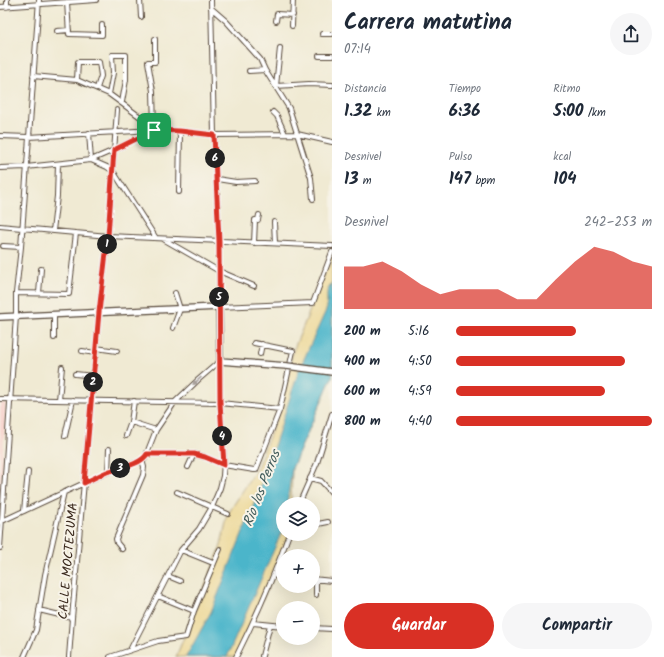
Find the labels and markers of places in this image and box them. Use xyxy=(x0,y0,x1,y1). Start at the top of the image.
pin xyxy=(137,113,171,147)
pin: 6 xyxy=(205,148,225,168)
pin: 1 xyxy=(97,234,117,254)
pin: 5 xyxy=(209,287,229,307)
pin: 2 xyxy=(83,372,103,392)
pin: 4 xyxy=(212,426,232,446)
pin: 3 xyxy=(110,458,130,478)

